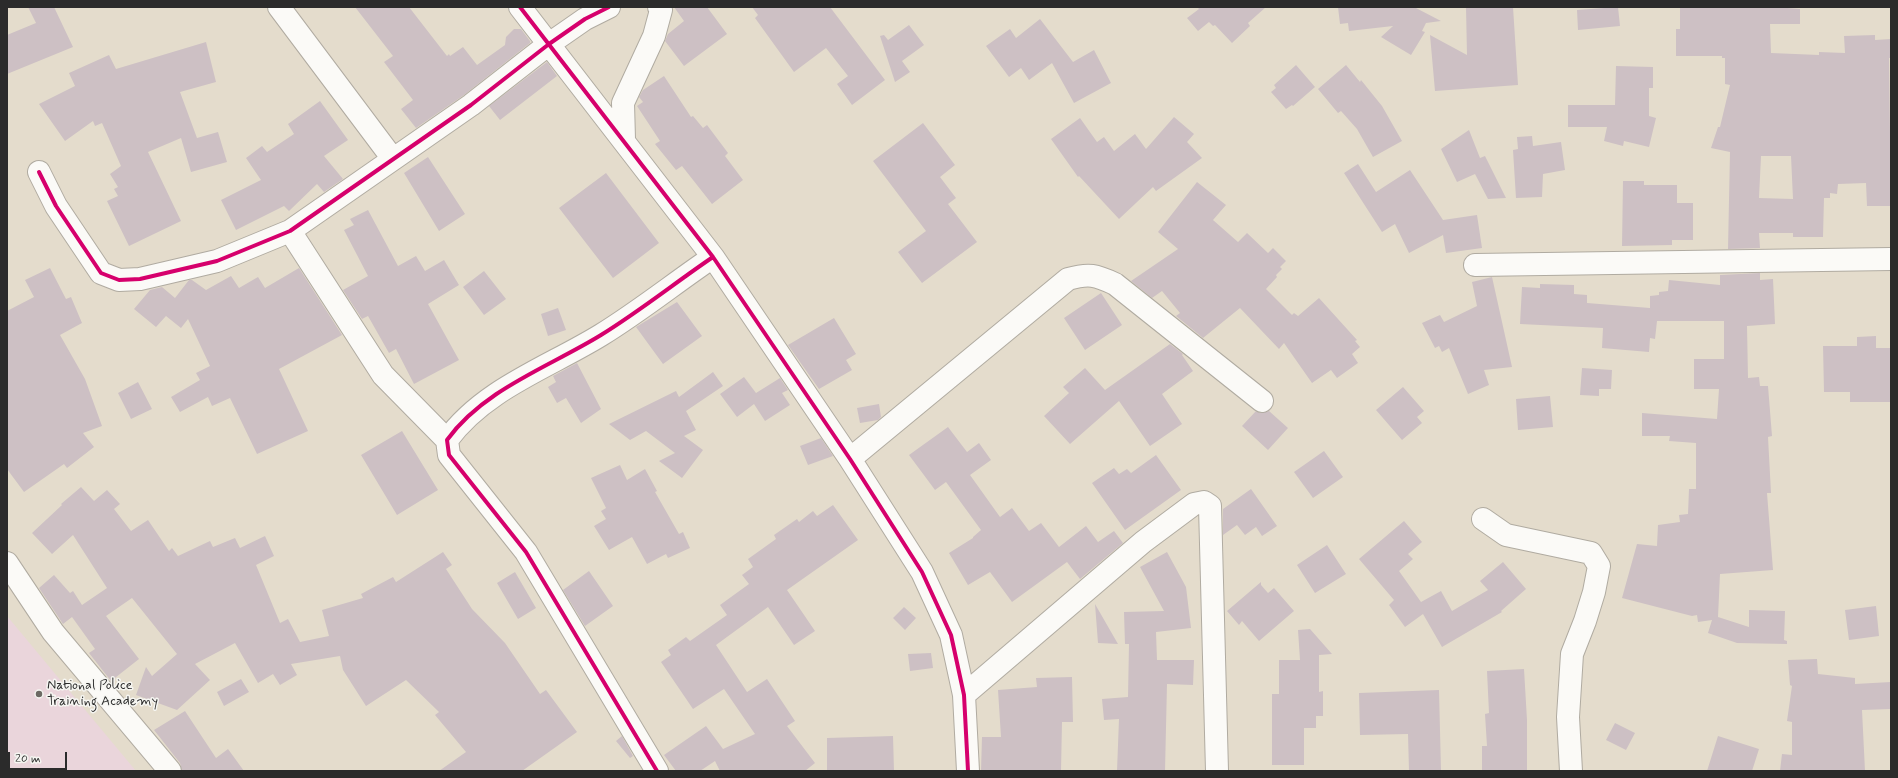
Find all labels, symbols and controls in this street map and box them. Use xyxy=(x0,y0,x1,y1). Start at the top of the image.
place label: National Police Training Academy xyxy=(47,678,158,710)
marker: National Police Training Academy xyxy=(34,689,44,699)
scale bar xyxy=(10,744,69,770)
text: 20 m xyxy=(15,751,41,767)

